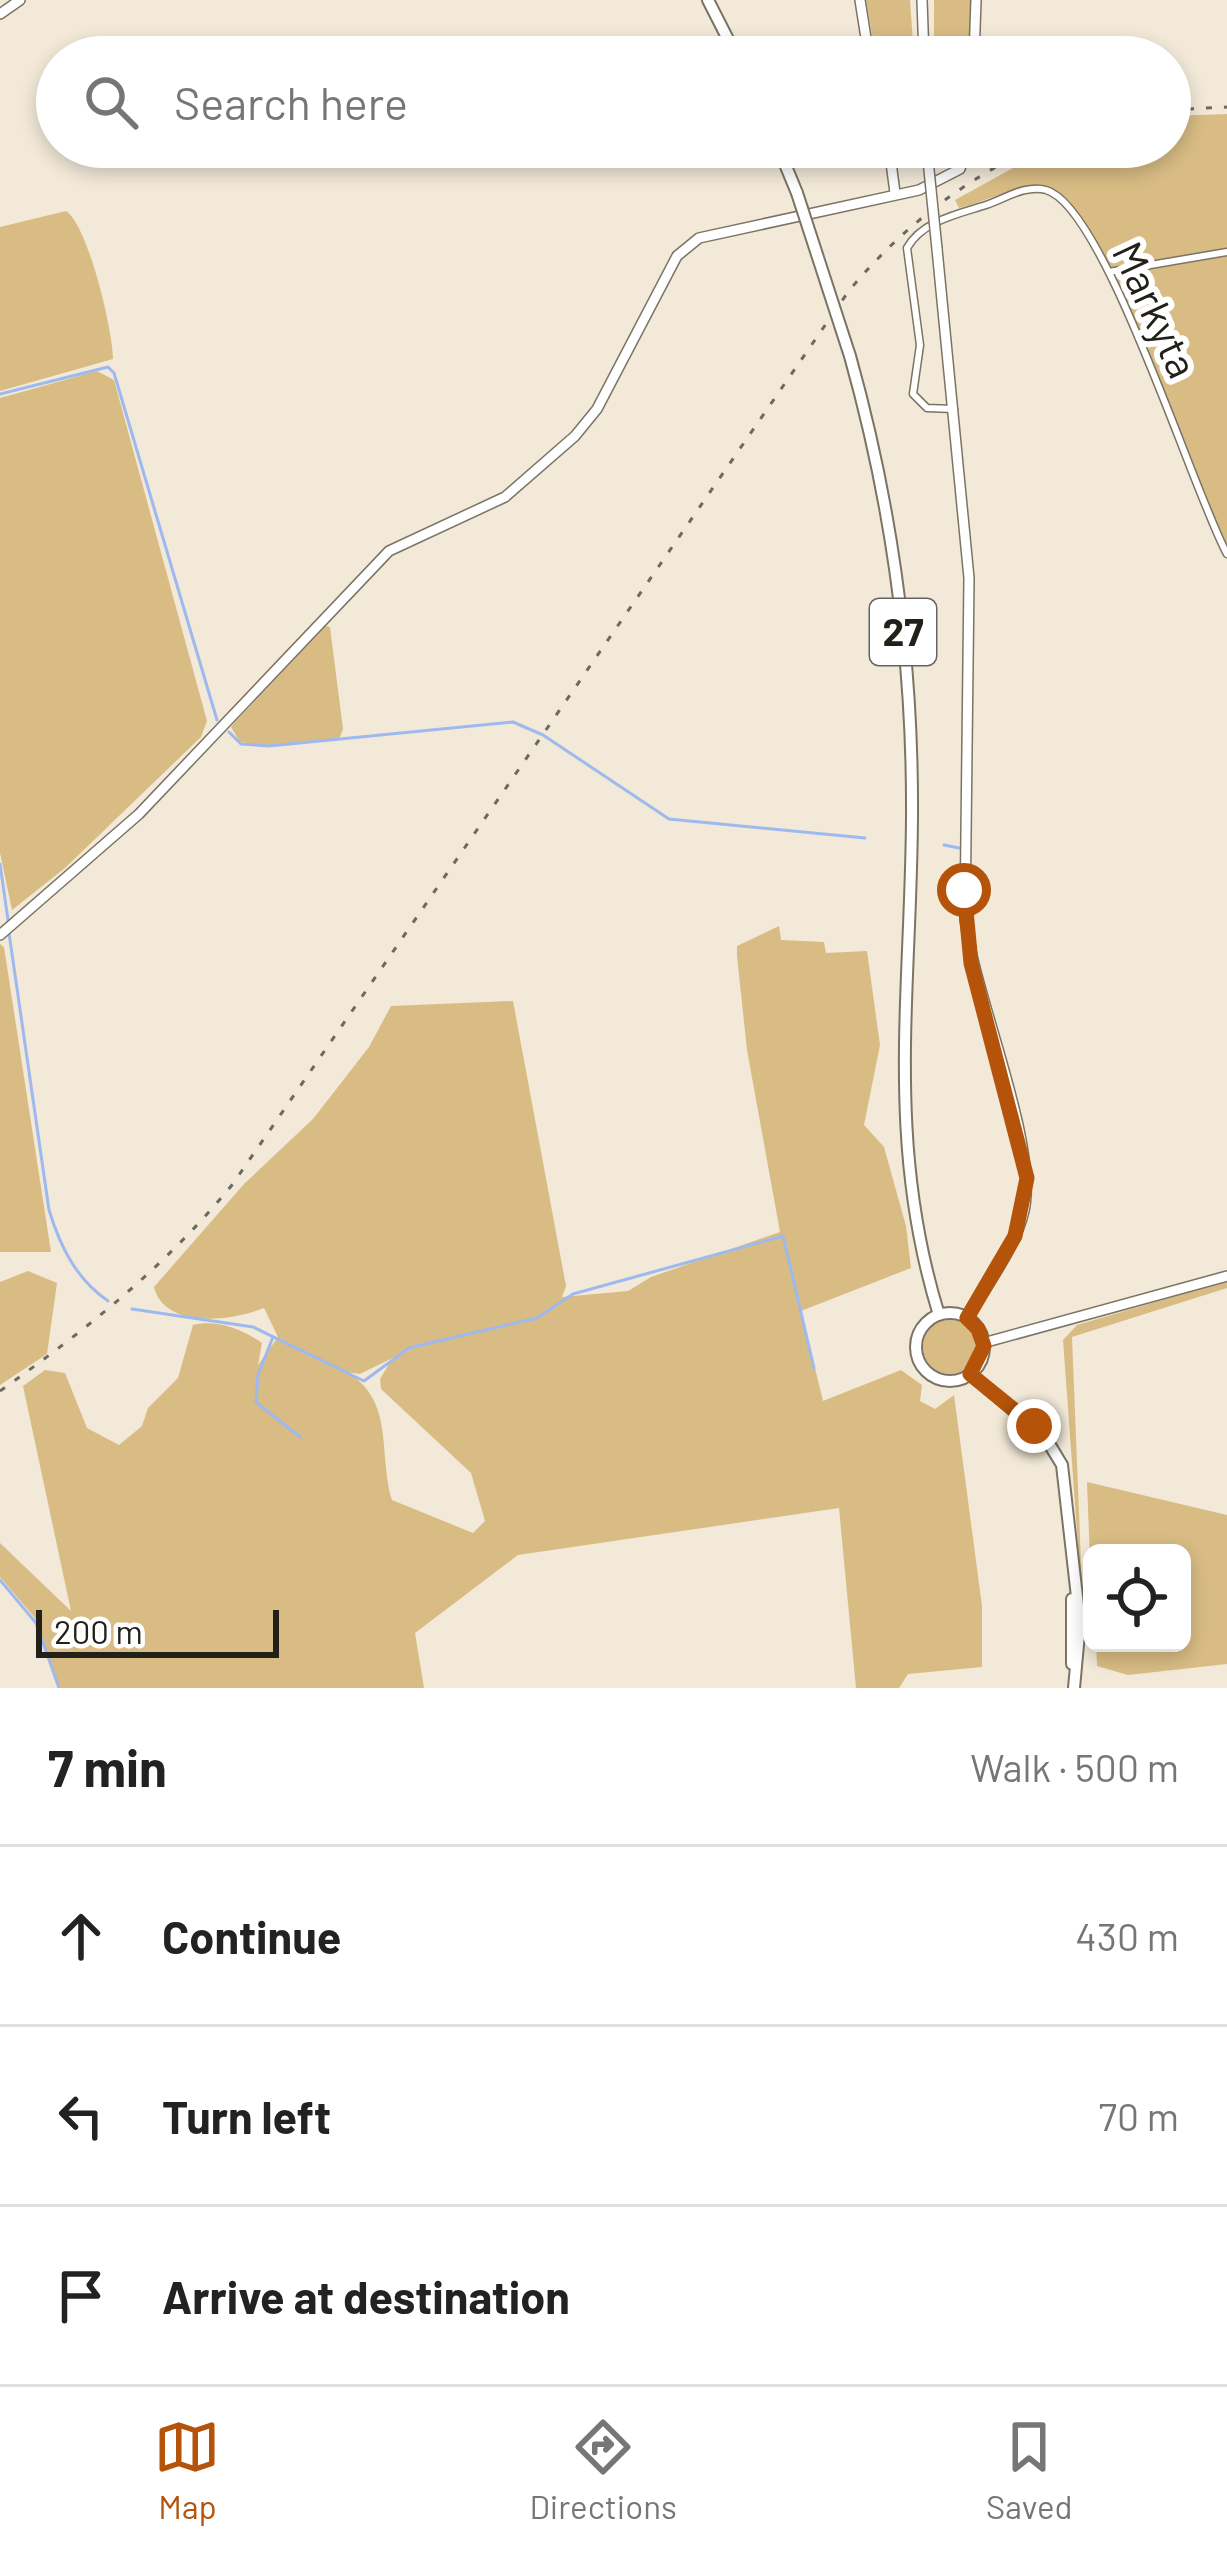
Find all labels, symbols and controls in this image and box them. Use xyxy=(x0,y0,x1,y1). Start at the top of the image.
search box xyxy=(36,36,1191,168)
icon: search xyxy=(78,69,144,135)
text: Search here xyxy=(174,75,408,129)
street label: Markyta xyxy=(1103,233,1210,385)
road number: 27 xyxy=(870,599,936,665)
route start xyxy=(937,863,991,917)
route end xyxy=(1007,1399,1061,1453)
map controls xyxy=(1083,1544,1191,1652)
button: locate xyxy=(1083,1544,1191,1652)
scale bar xyxy=(36,1604,279,1657)
text: 200 m xyxy=(54,1611,143,1651)
text: 7 min xyxy=(48,1736,167,1797)
text: Walk · 500 m xyxy=(970,1743,1179,1790)
icon: ahead xyxy=(48,1903,114,1969)
text: Continue xyxy=(162,1909,341,1963)
text: 430 m xyxy=(1075,1912,1179,1959)
icon: left xyxy=(48,2083,114,2149)
text: Turn left xyxy=(162,2089,331,2143)
text: 70 m xyxy=(1098,2092,1179,2139)
icon: arrive xyxy=(48,2263,114,2329)
text: Arrive at destination xyxy=(162,2269,570,2323)
tab: Map xyxy=(154,2414,220,2526)
tab: Directions xyxy=(529,2414,677,2526)
tab: Saved xyxy=(986,2414,1073,2526)

